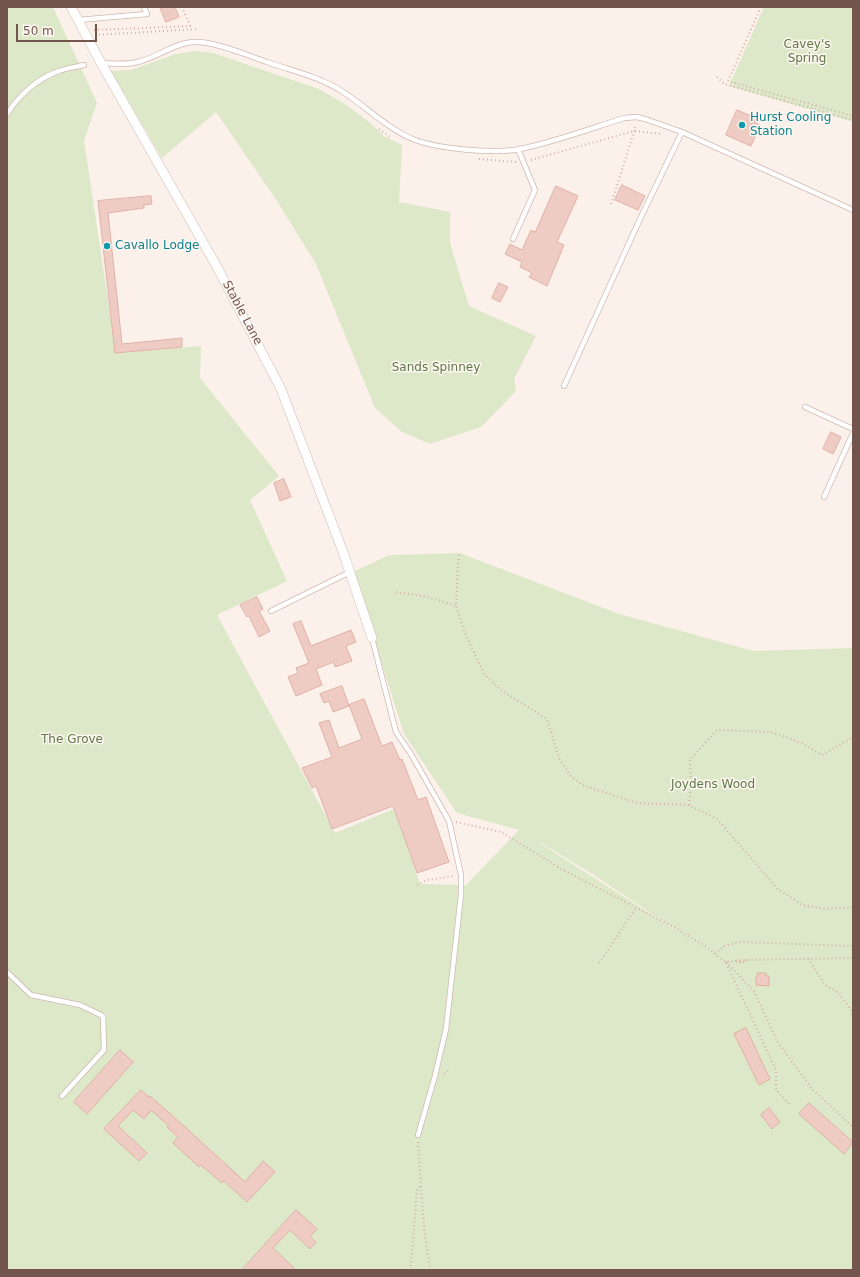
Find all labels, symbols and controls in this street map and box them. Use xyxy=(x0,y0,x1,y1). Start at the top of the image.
scale bar xyxy=(18,16,99,42)
text: 50 m xyxy=(23,24,54,38)
park label: Cavey's Spring xyxy=(784,38,830,66)
place label: Hurst Cooling Station xyxy=(750,111,831,139)
marker: Hurst Cooling Station xyxy=(737,120,747,130)
place label: Cavallo Lodge xyxy=(115,239,199,253)
marker: Cavallo Lodge xyxy=(102,241,112,251)
street label: Stable Lane xyxy=(219,278,265,348)
park label: Sands Spinney xyxy=(392,361,480,375)
park label: The Grove xyxy=(41,733,103,747)
park label: Joydens Wood xyxy=(671,778,755,792)

